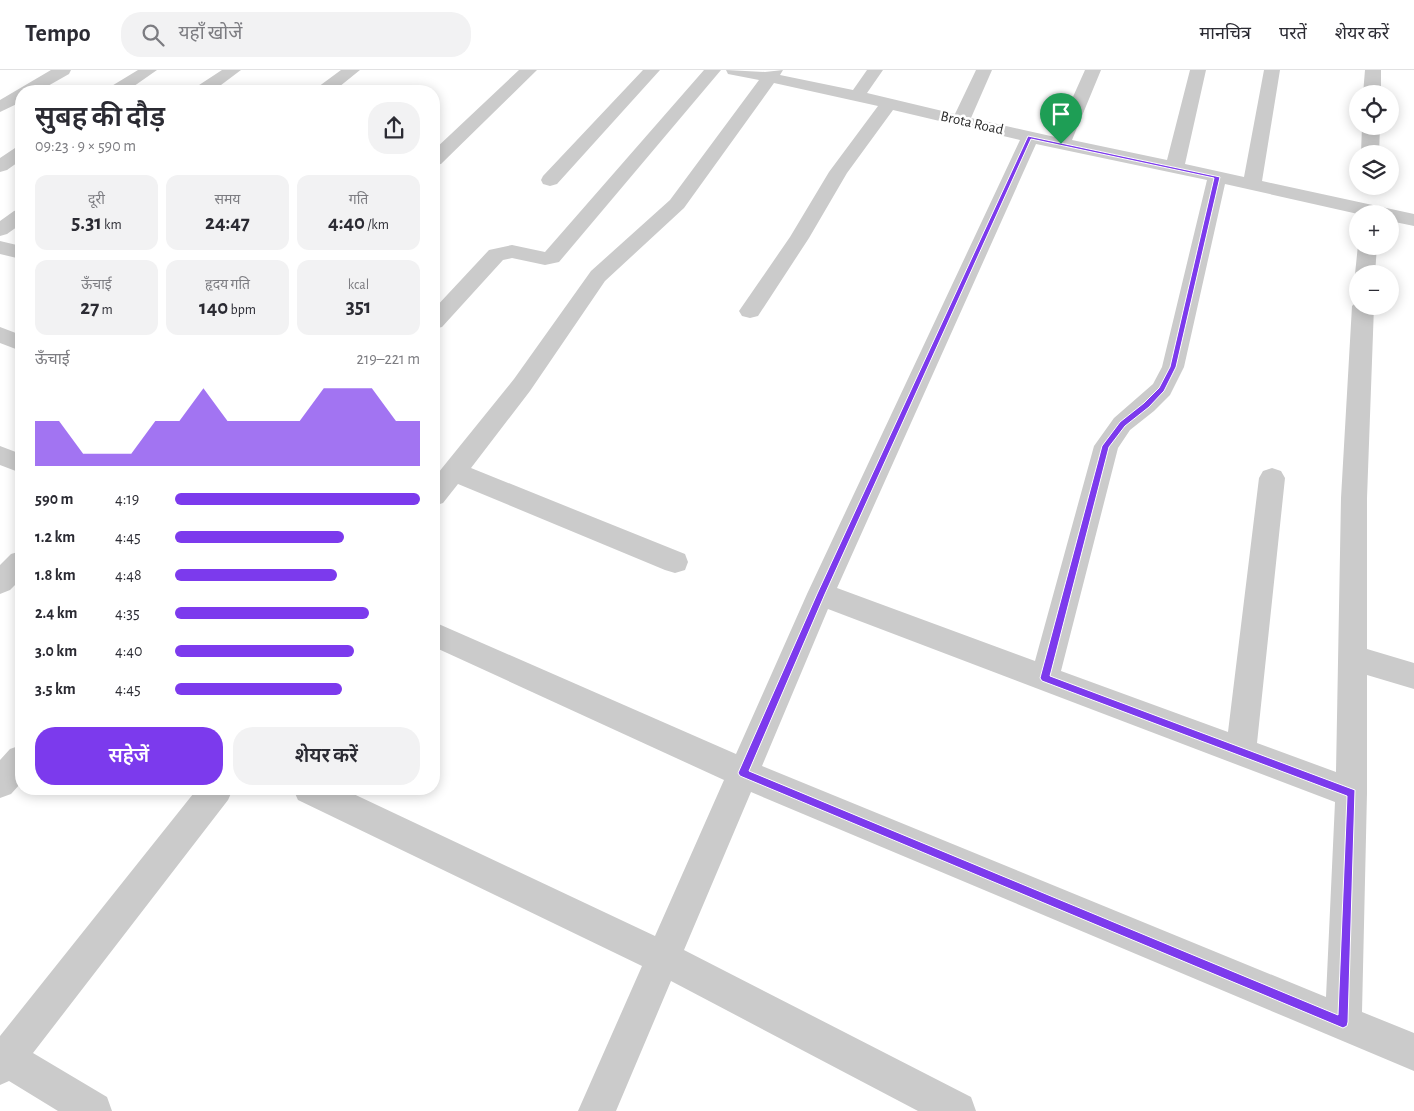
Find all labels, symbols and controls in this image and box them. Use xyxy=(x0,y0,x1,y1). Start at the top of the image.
search box xyxy=(121,12,471,57)
icon: search xyxy=(139,21,167,49)
text: Tempo xyxy=(25,22,91,46)
text: यहाँ खोजें xyxy=(179,24,242,43)
text: मानचित्र xyxy=(1199,25,1251,43)
text: परतें xyxy=(1279,25,1307,43)
text: शेयर करें xyxy=(1335,25,1389,43)
map controls xyxy=(1349,85,1399,315)
button: locate xyxy=(1349,85,1399,135)
pin xyxy=(1040,93,1082,144)
icon: arrive xyxy=(1047,100,1075,128)
button: share xyxy=(368,102,420,154)
text: सुबह की दौड़ xyxy=(35,104,165,132)
street label: Brota Road xyxy=(939,108,1005,138)
text: 09:23 · 9 × 590 m xyxy=(35,138,136,154)
button: layers xyxy=(1349,145,1399,195)
text: दूरी xyxy=(88,193,105,207)
text: समय xyxy=(215,193,240,207)
text: गति xyxy=(349,193,368,207)
button: + xyxy=(1349,205,1399,255)
text: 5.31 xyxy=(71,212,102,233)
text: 24:47 xyxy=(205,212,250,233)
text: 4:40 xyxy=(328,212,365,233)
text: km xyxy=(102,218,122,232)
text: /km xyxy=(365,218,389,232)
button: − xyxy=(1349,265,1399,315)
text: ऊँचाई xyxy=(81,278,112,292)
text: हृदय गति xyxy=(205,278,250,292)
text: kcal xyxy=(348,278,369,292)
text: 351 xyxy=(346,296,371,317)
text: 27 xyxy=(80,297,99,318)
text: 140 xyxy=(199,297,228,318)
text: m xyxy=(99,303,113,317)
text: bpm xyxy=(228,303,256,317)
text: ऊँचाई xyxy=(35,351,70,367)
text: 219–221 m xyxy=(357,351,420,367)
text: 590 m xyxy=(35,491,73,507)
text: 4:19 xyxy=(115,491,139,507)
text: 1.2 km xyxy=(35,529,75,545)
text: 4:45 xyxy=(115,529,141,545)
text: 1.8 km xyxy=(35,567,76,583)
text: 4:48 xyxy=(115,567,142,583)
text: 2.4 km xyxy=(35,605,78,621)
text: 4:35 xyxy=(115,605,140,621)
text: 3.0 km xyxy=(35,643,77,659)
text: 4:40 xyxy=(115,643,143,659)
text: 3.5 km xyxy=(35,681,76,697)
text: 4:45 xyxy=(115,681,141,697)
button: सहेजें xyxy=(35,727,223,785)
button: शेयर करें xyxy=(233,727,420,785)

